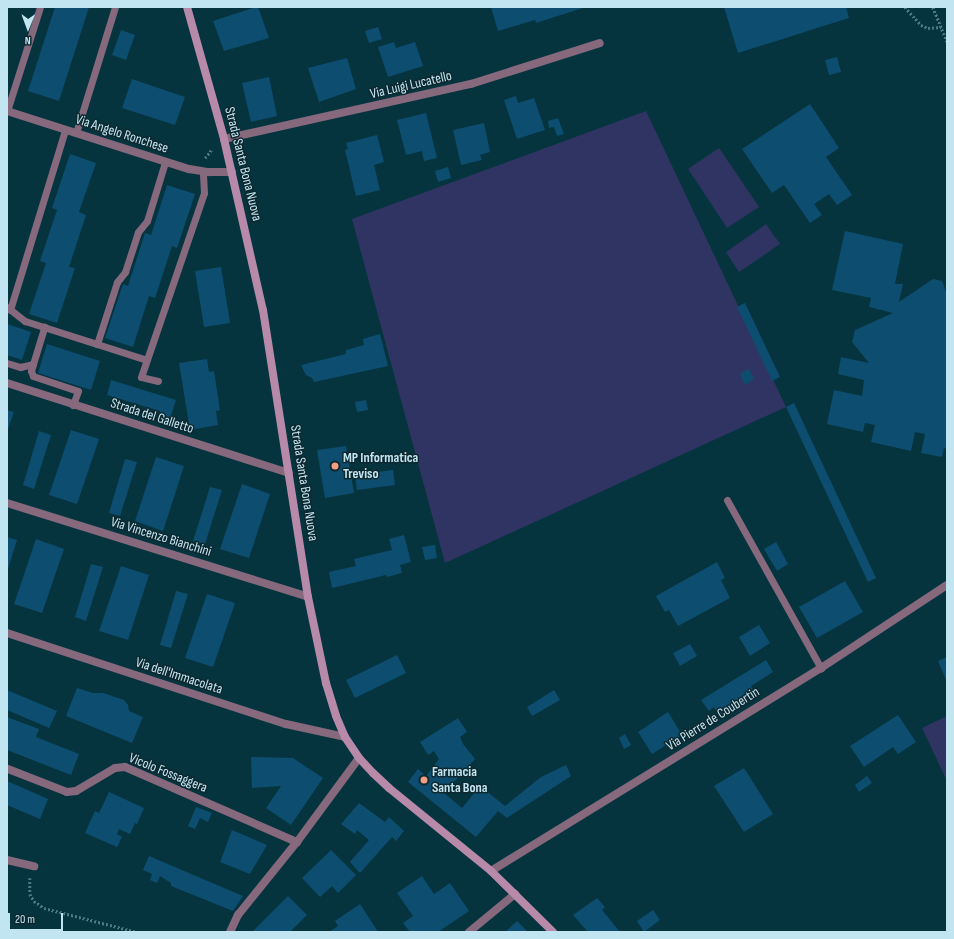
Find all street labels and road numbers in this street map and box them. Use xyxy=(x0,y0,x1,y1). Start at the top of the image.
street label: Via Luigi Lucatello xyxy=(369,67,453,103)
street label: Strada Santa Bona Nuova xyxy=(221,105,265,223)
street label: Via Angelo Ronchese xyxy=(73,111,171,157)
street label: Strada del Galletto xyxy=(108,395,196,437)
street label: Strada Santa Bona Nuova xyxy=(287,424,321,542)
street label: Via Vincenzo Bianchini xyxy=(109,514,213,560)
street label: Via dell'Immacolata xyxy=(133,654,225,698)
street label: Via Pierre de Coubertin xyxy=(663,684,763,754)
street label: Vicolo Fossaggera xyxy=(126,750,210,796)

